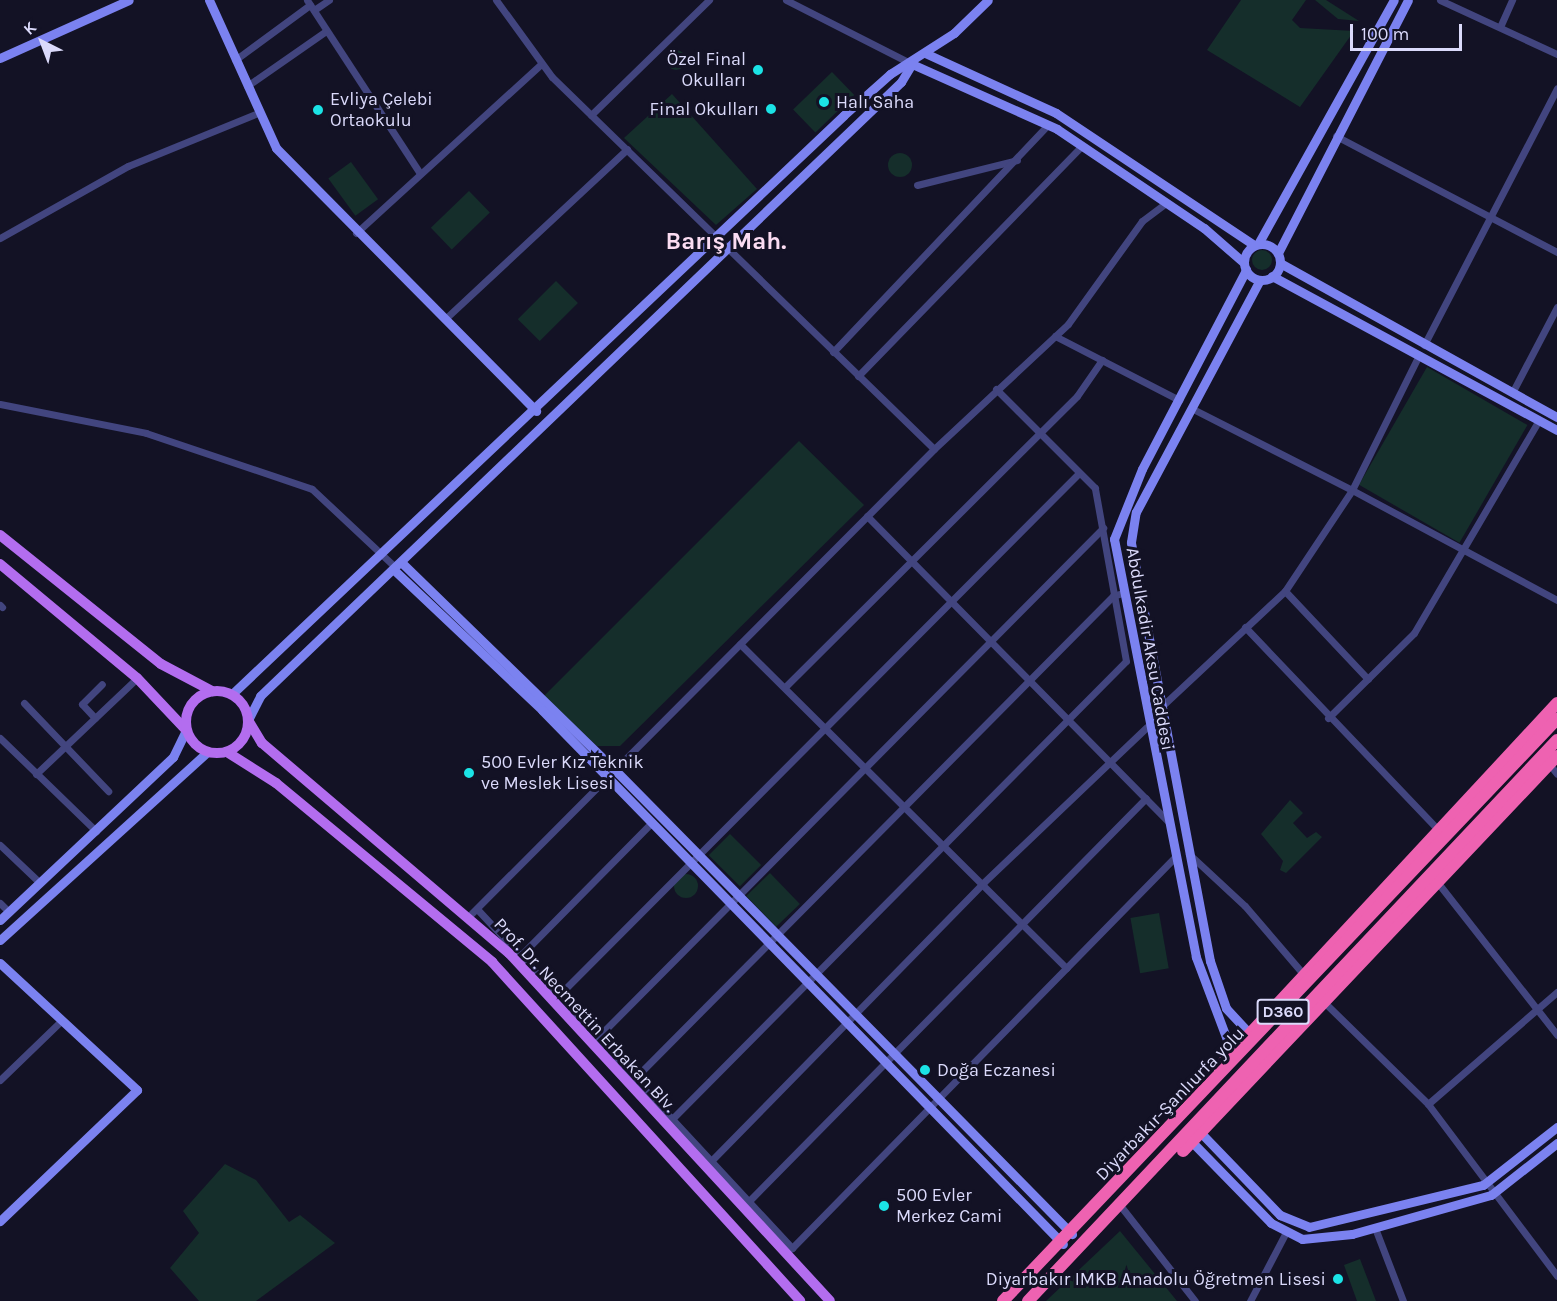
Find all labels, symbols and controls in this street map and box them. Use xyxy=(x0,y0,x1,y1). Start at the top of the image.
north arrow xyxy=(12,12,72,72)
scale bar xyxy=(1353,12,1466,50)
text: K xyxy=(19,18,40,39)
text: 100 m xyxy=(1361,23,1409,45)
place label: Özel Final Okulları xyxy=(667,49,746,92)
marker: Özel Final Okulları xyxy=(751,63,765,77)
place label: Evliya Çelebi Ortaokulu xyxy=(330,89,433,132)
place label: Halı Saha xyxy=(836,91,914,113)
marker: Halı Saha xyxy=(817,95,831,109)
place label: Final Okulları xyxy=(650,98,759,120)
marker: Final Okulları xyxy=(764,102,778,116)
marker: Evliya Çelebi Ortaokulu xyxy=(311,103,325,117)
district label: Barış Mah. xyxy=(666,228,786,256)
street label: Abdulkadir Aksu Caddesi xyxy=(1121,546,1179,752)
place label: 500 Evler Kız Teknik ve Meslek Lisesi xyxy=(481,752,644,795)
marker: 500 Evler Kız Teknik ve Meslek Lisesi xyxy=(462,766,476,780)
street label: Prof. Dr. Necmettin Erbakan Blv. xyxy=(489,913,681,1117)
road number: D360 xyxy=(1256,999,1310,1025)
street label: Diyarbakır-Şanlıurfa yolu xyxy=(1091,1023,1249,1185)
place label: Doğa Eczanesi xyxy=(937,1059,1056,1081)
marker: Doğa Eczanesi xyxy=(918,1063,932,1077)
place label: 500 Evler Merkez Cami xyxy=(896,1185,1002,1228)
marker: 500 Evler Merkez Cami xyxy=(877,1199,891,1213)
place label: Diyarbakır IMKB Anadolu Öğretmen Lisesi xyxy=(986,1268,1326,1290)
marker: Diyarbakır IMKB Anadolu Öğretmen Lisesi xyxy=(1331,1272,1345,1286)

